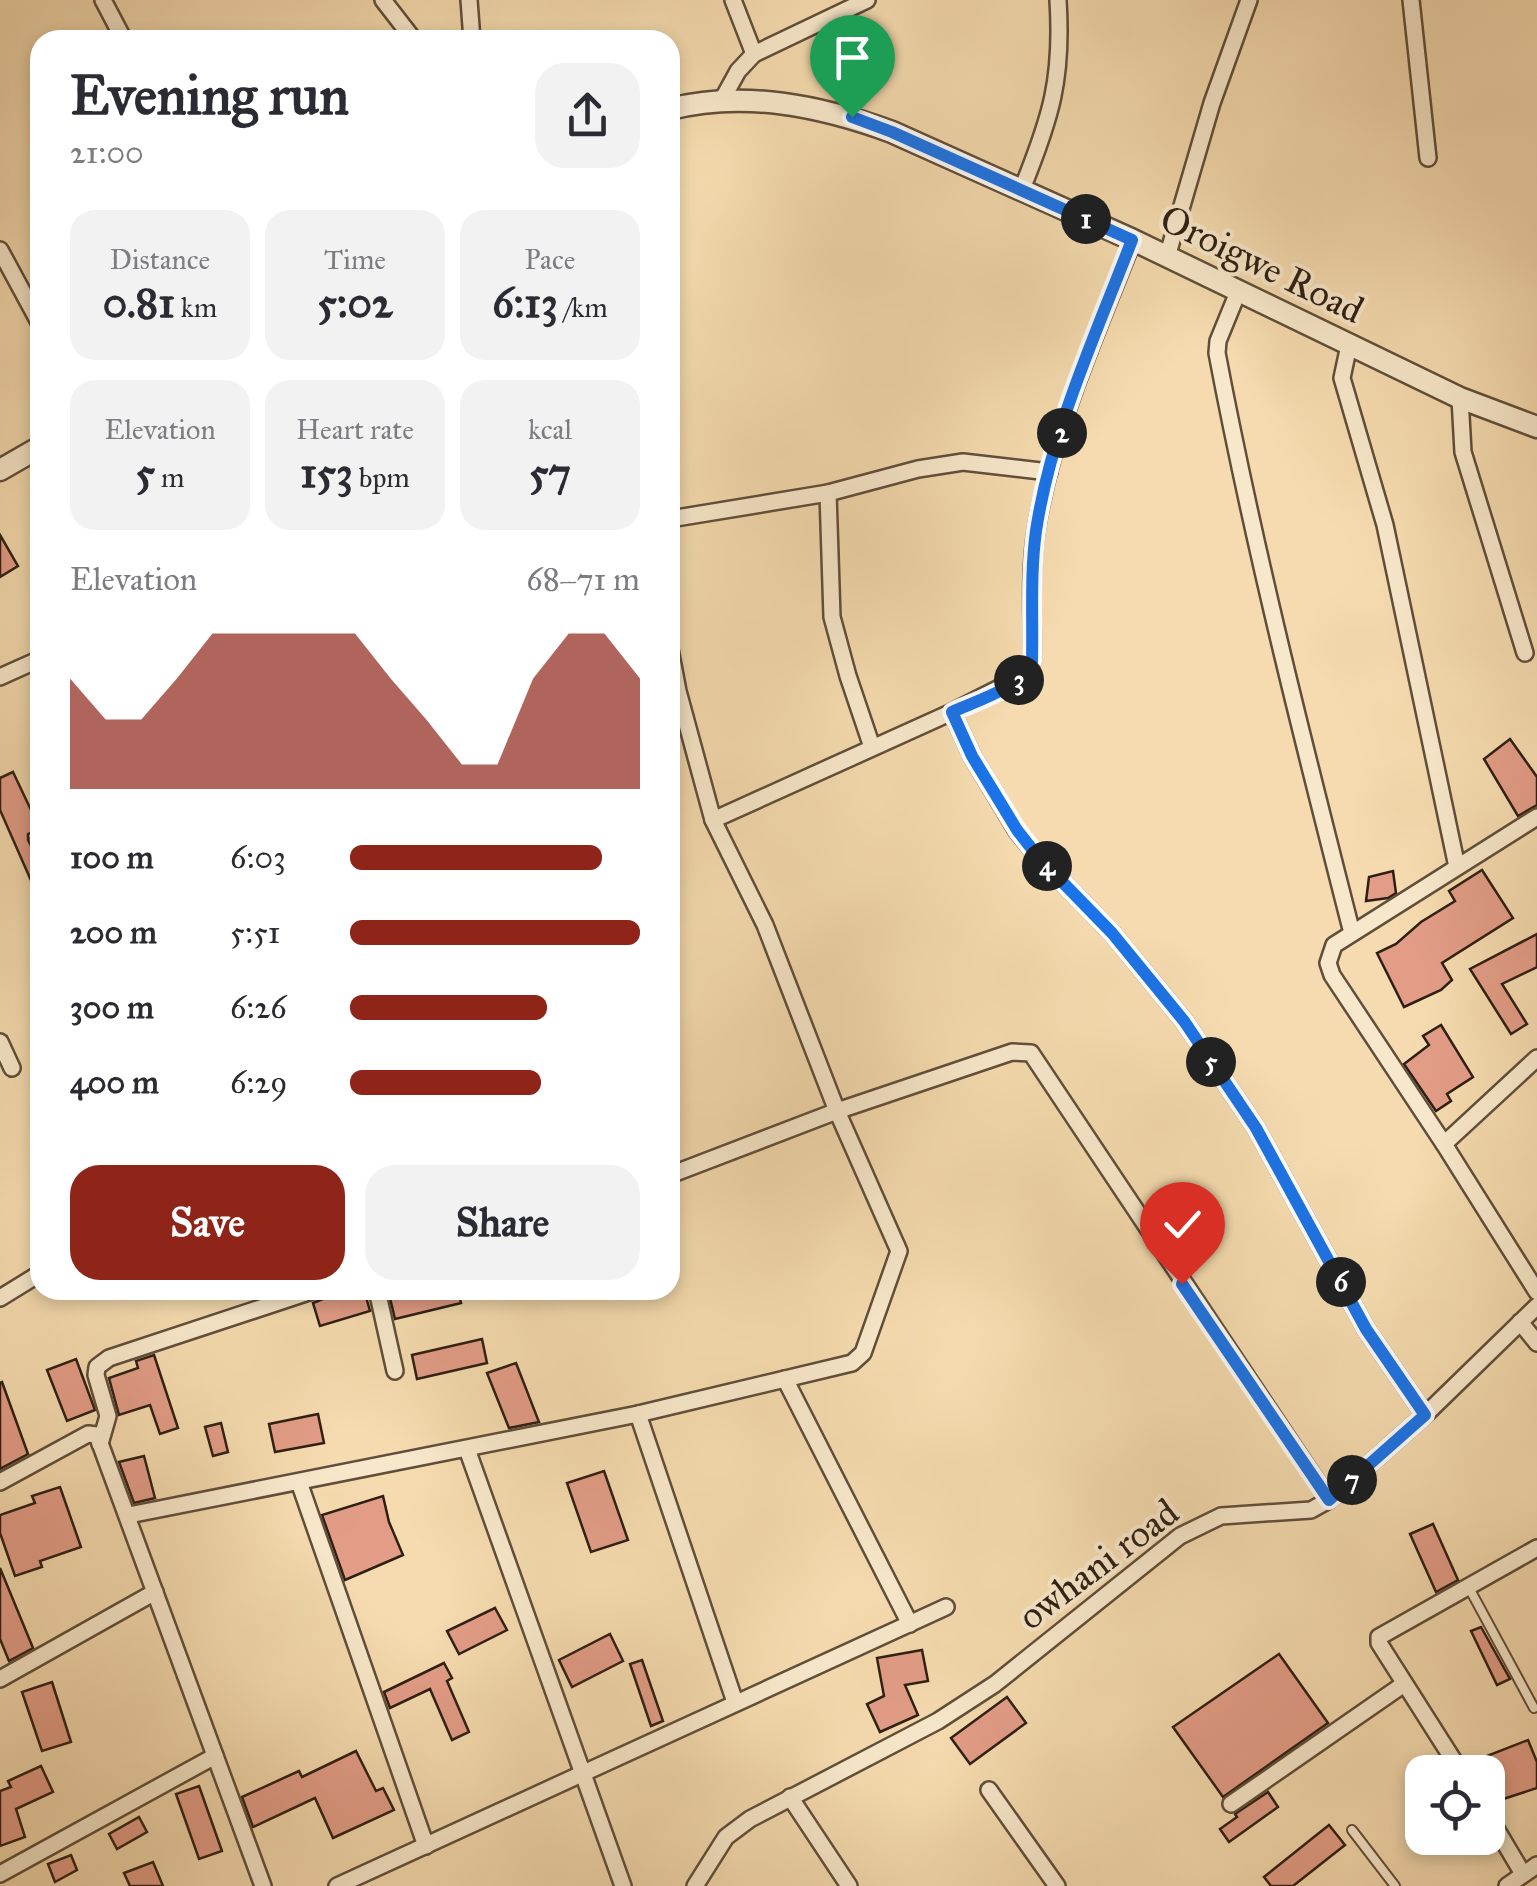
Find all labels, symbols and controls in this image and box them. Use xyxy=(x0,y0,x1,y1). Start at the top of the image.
pin xyxy=(810,15,895,118)
icon: arrive xyxy=(825,30,880,85)
text: Evening run xyxy=(70,62,349,129)
button: share xyxy=(535,63,640,168)
text: 21:00 xyxy=(70,133,144,172)
pin: 1 xyxy=(1061,194,1111,244)
street label: Oroigwe Road xyxy=(1153,195,1371,333)
text: 1 xyxy=(1080,201,1092,236)
text: Distance xyxy=(110,242,210,277)
text: Time xyxy=(324,242,386,277)
text: Pace xyxy=(525,242,575,277)
text: 0.81 xyxy=(103,277,175,329)
text: 5:02 xyxy=(317,277,393,329)
text: 6:13 xyxy=(492,277,558,329)
text: km xyxy=(175,290,217,325)
text: /km xyxy=(558,290,608,325)
pin: 2 xyxy=(1037,408,1087,458)
text: Elevation xyxy=(104,412,216,447)
text: Heart rate xyxy=(296,412,414,447)
text: kcal xyxy=(528,412,572,447)
text: 2 xyxy=(1055,415,1069,450)
text: 5 xyxy=(135,447,155,499)
text: 153 xyxy=(300,447,353,499)
text: 57 xyxy=(529,447,571,499)
text: m xyxy=(155,460,185,495)
text: bpm xyxy=(353,460,410,495)
text: Elevation xyxy=(70,560,197,599)
text: 68–71 m xyxy=(526,560,640,599)
pin: 3 xyxy=(994,655,1044,705)
text: 3 xyxy=(1013,662,1025,697)
text: 100 m xyxy=(70,838,154,877)
text: 6:03 xyxy=(230,838,286,877)
pin: 4 xyxy=(1022,841,1072,891)
text: 4 xyxy=(1039,848,1055,883)
text: 200 m xyxy=(70,913,157,952)
text: 5:51 xyxy=(230,913,280,952)
text: 300 m xyxy=(70,988,154,1027)
text: 6:26 xyxy=(230,988,287,1027)
pin: 5 xyxy=(1186,1037,1236,1087)
text: 5 xyxy=(1204,1044,1218,1079)
text: 400 m xyxy=(70,1063,159,1102)
text: 6:29 xyxy=(230,1063,287,1102)
button: Save xyxy=(70,1165,345,1280)
button: Share xyxy=(365,1165,640,1280)
pin xyxy=(1140,1182,1225,1285)
icon: check xyxy=(1155,1197,1210,1252)
pin: 6 xyxy=(1316,1257,1366,1307)
text: 6 xyxy=(1334,1264,1348,1299)
pin: 7 xyxy=(1327,1455,1377,1505)
text: 7 xyxy=(1345,1462,1359,1497)
street label: owhani road xyxy=(1009,1489,1187,1639)
map controls xyxy=(1405,1755,1505,1855)
button: locate xyxy=(1405,1755,1505,1855)

